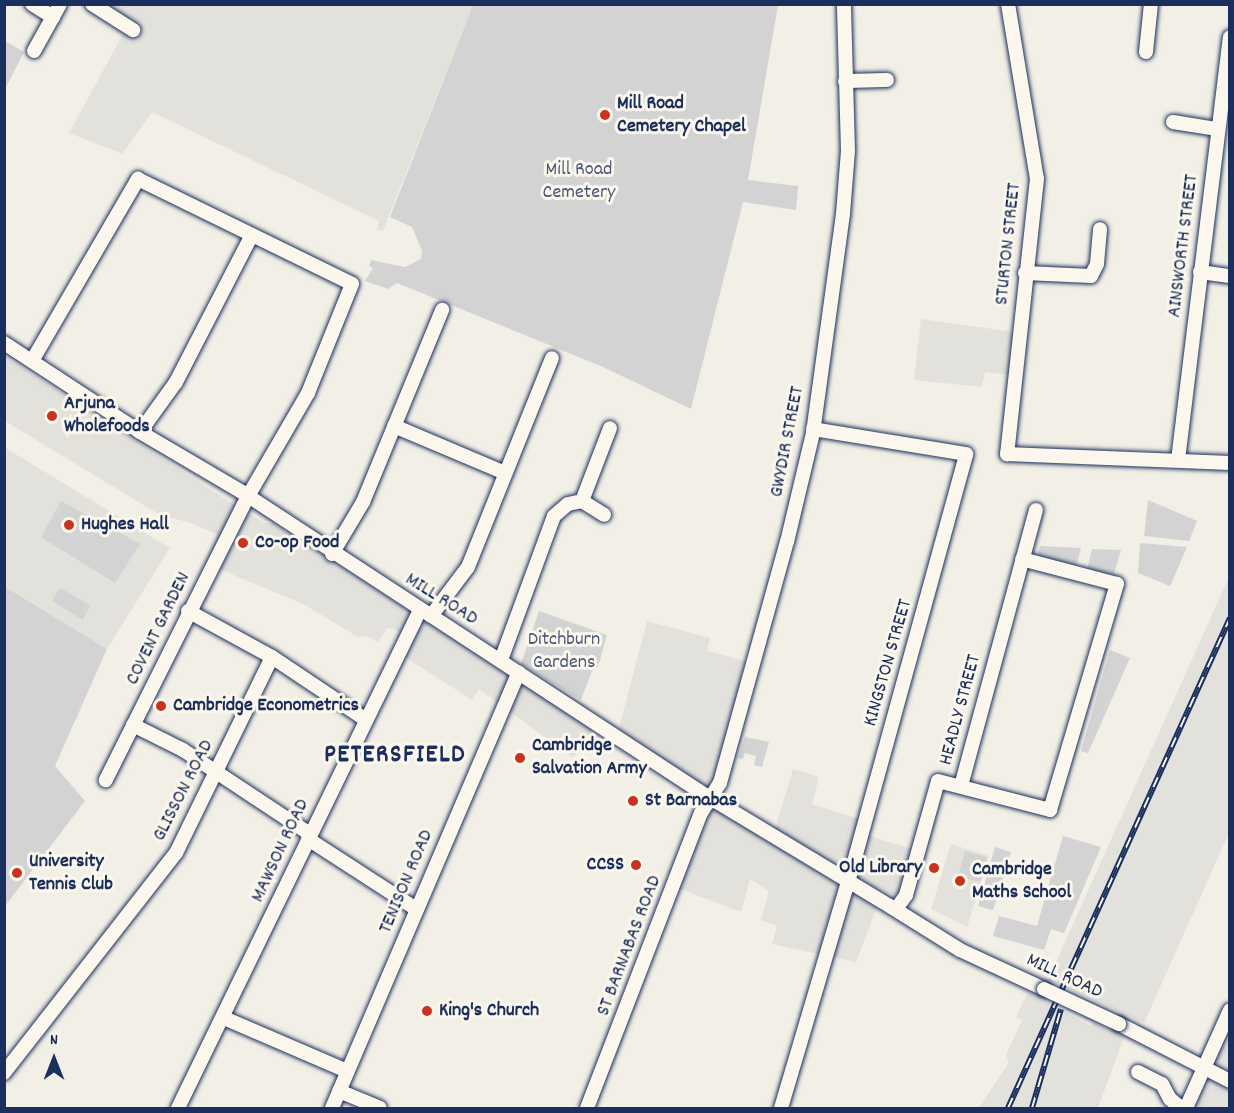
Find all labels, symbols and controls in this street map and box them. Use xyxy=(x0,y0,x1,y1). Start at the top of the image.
place label: Mill Road Cemetery Chapel xyxy=(617,92,746,139)
marker: Mill Road Cemetery Chapel xyxy=(598,108,612,122)
park label: Mill Road Cemetery xyxy=(543,158,615,205)
street label: AINSWORTH STREET xyxy=(1163,173,1205,319)
street label: STURTON STREET xyxy=(991,182,1027,306)
street label: GWYDIR STREET xyxy=(765,385,811,499)
place label: Arjuna Wholefoods xyxy=(64,392,150,439)
marker: Arjuna Wholefoods xyxy=(45,409,59,423)
place label: Hughes Hall xyxy=(81,513,169,537)
marker: Hughes Hall xyxy=(62,518,76,532)
place label: Co-op Food xyxy=(255,531,339,555)
marker: Co-op Food xyxy=(236,536,250,550)
street label: MILL ROAD xyxy=(400,568,482,632)
street label: COVENT GARDEN xyxy=(121,569,197,689)
street label: KINGSTON STREET xyxy=(859,597,919,729)
park label: Ditchburn Gardens xyxy=(528,629,600,676)
street label: HEADLY STREET xyxy=(935,652,987,768)
place label: Cambridge Econometrics xyxy=(173,694,359,718)
marker: Cambridge Econometrics xyxy=(154,699,168,713)
place label: Cambridge Salvation Army xyxy=(532,734,647,781)
street label: GLISSON ROAD xyxy=(148,736,220,846)
district label: PETERSFIELD xyxy=(324,740,466,772)
marker: Cambridge Salvation Army xyxy=(513,751,527,765)
place label: St Barnabas xyxy=(645,789,737,813)
marker: St Barnabas xyxy=(626,794,640,808)
street label: MAWSON ROAD xyxy=(247,795,315,907)
street label: TENISON ROAD xyxy=(374,827,440,937)
place label: University Tennis Club xyxy=(29,850,113,897)
place label: CCSS xyxy=(587,853,624,877)
place label: Old Library xyxy=(839,856,922,880)
marker: CCSS xyxy=(629,858,643,872)
place label: Cambridge Maths School xyxy=(972,858,1071,905)
marker: Old Library xyxy=(927,861,941,875)
marker: University Tennis Club xyxy=(10,866,24,880)
street label: ST BARNABAS ROAD xyxy=(592,872,668,1020)
marker: Cambridge Maths School xyxy=(953,874,967,888)
street label: MILL ROAD xyxy=(1022,949,1106,1005)
place label: King's Church xyxy=(439,999,539,1023)
marker: King's Church xyxy=(420,1004,434,1018)
north arrow xyxy=(24,1029,84,1089)
text: N xyxy=(50,1029,58,1052)

